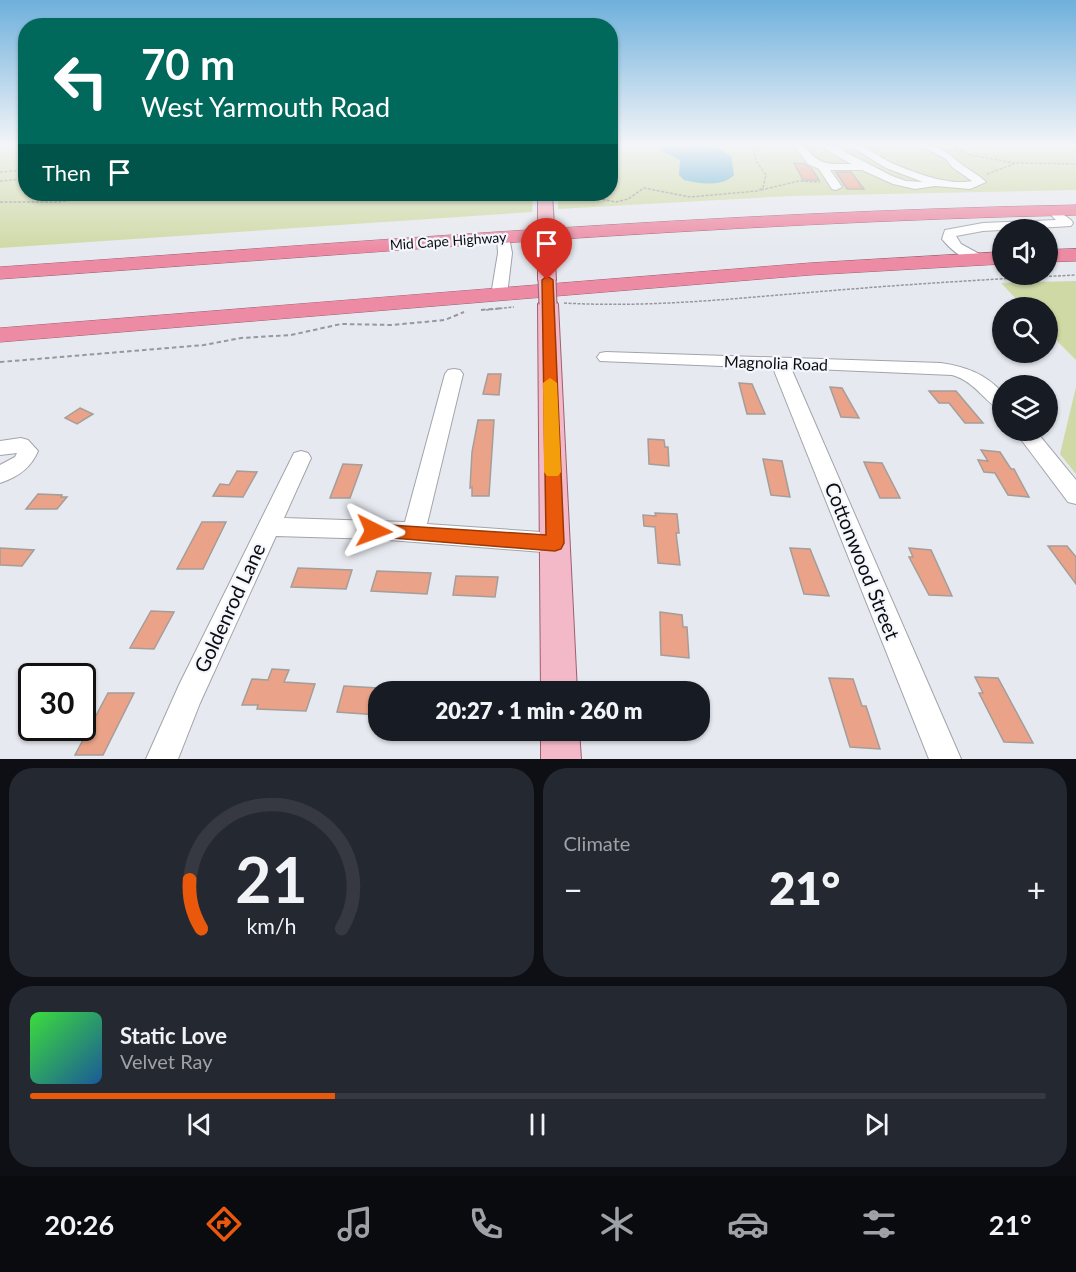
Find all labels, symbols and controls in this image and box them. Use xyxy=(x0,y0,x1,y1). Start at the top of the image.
text: 70 m xyxy=(141,39,235,89)
icon: left xyxy=(42,42,120,120)
text: West Yarmouth Road xyxy=(141,90,390,123)
icon: arrive xyxy=(103,156,136,189)
text: Then xyxy=(42,159,91,186)
pin xyxy=(521,218,572,280)
map controls xyxy=(992,219,1058,441)
button: sound xyxy=(992,219,1058,285)
icon: arrive xyxy=(530,227,563,260)
street label: Mid Cape Highway xyxy=(389,228,508,253)
button: search xyxy=(992,297,1058,363)
street label: Magnolia Road xyxy=(724,351,828,374)
button: layers xyxy=(992,375,1058,441)
street label: Cottonwood Street xyxy=(820,478,905,643)
position arrow xyxy=(342,499,406,563)
street label: Goldenrod Lane xyxy=(189,539,270,676)
speed limit sign: 30 xyxy=(18,663,96,741)
text: 20:27 · 1 min · 260 m xyxy=(436,697,642,724)
text: Climate xyxy=(564,831,630,855)
text: 21 xyxy=(235,841,307,916)
text: 21° xyxy=(769,861,840,915)
text: − xyxy=(564,869,583,909)
text: + xyxy=(1027,869,1046,909)
text: km/h xyxy=(246,914,296,940)
text: Static Love xyxy=(120,1022,227,1049)
text: Velvet Ray xyxy=(120,1049,213,1073)
icon: previous xyxy=(183,1108,216,1141)
icon: pause xyxy=(521,1108,554,1141)
icon: next xyxy=(860,1108,893,1141)
icon: directions xyxy=(203,1203,245,1245)
icon: music xyxy=(334,1203,376,1245)
icon: phone xyxy=(465,1203,507,1245)
icon: climate xyxy=(596,1203,638,1245)
icon: car xyxy=(727,1203,769,1245)
icon: filters xyxy=(858,1203,900,1245)
text: 20:26 xyxy=(44,1208,114,1241)
text: 21° xyxy=(989,1208,1031,1241)

